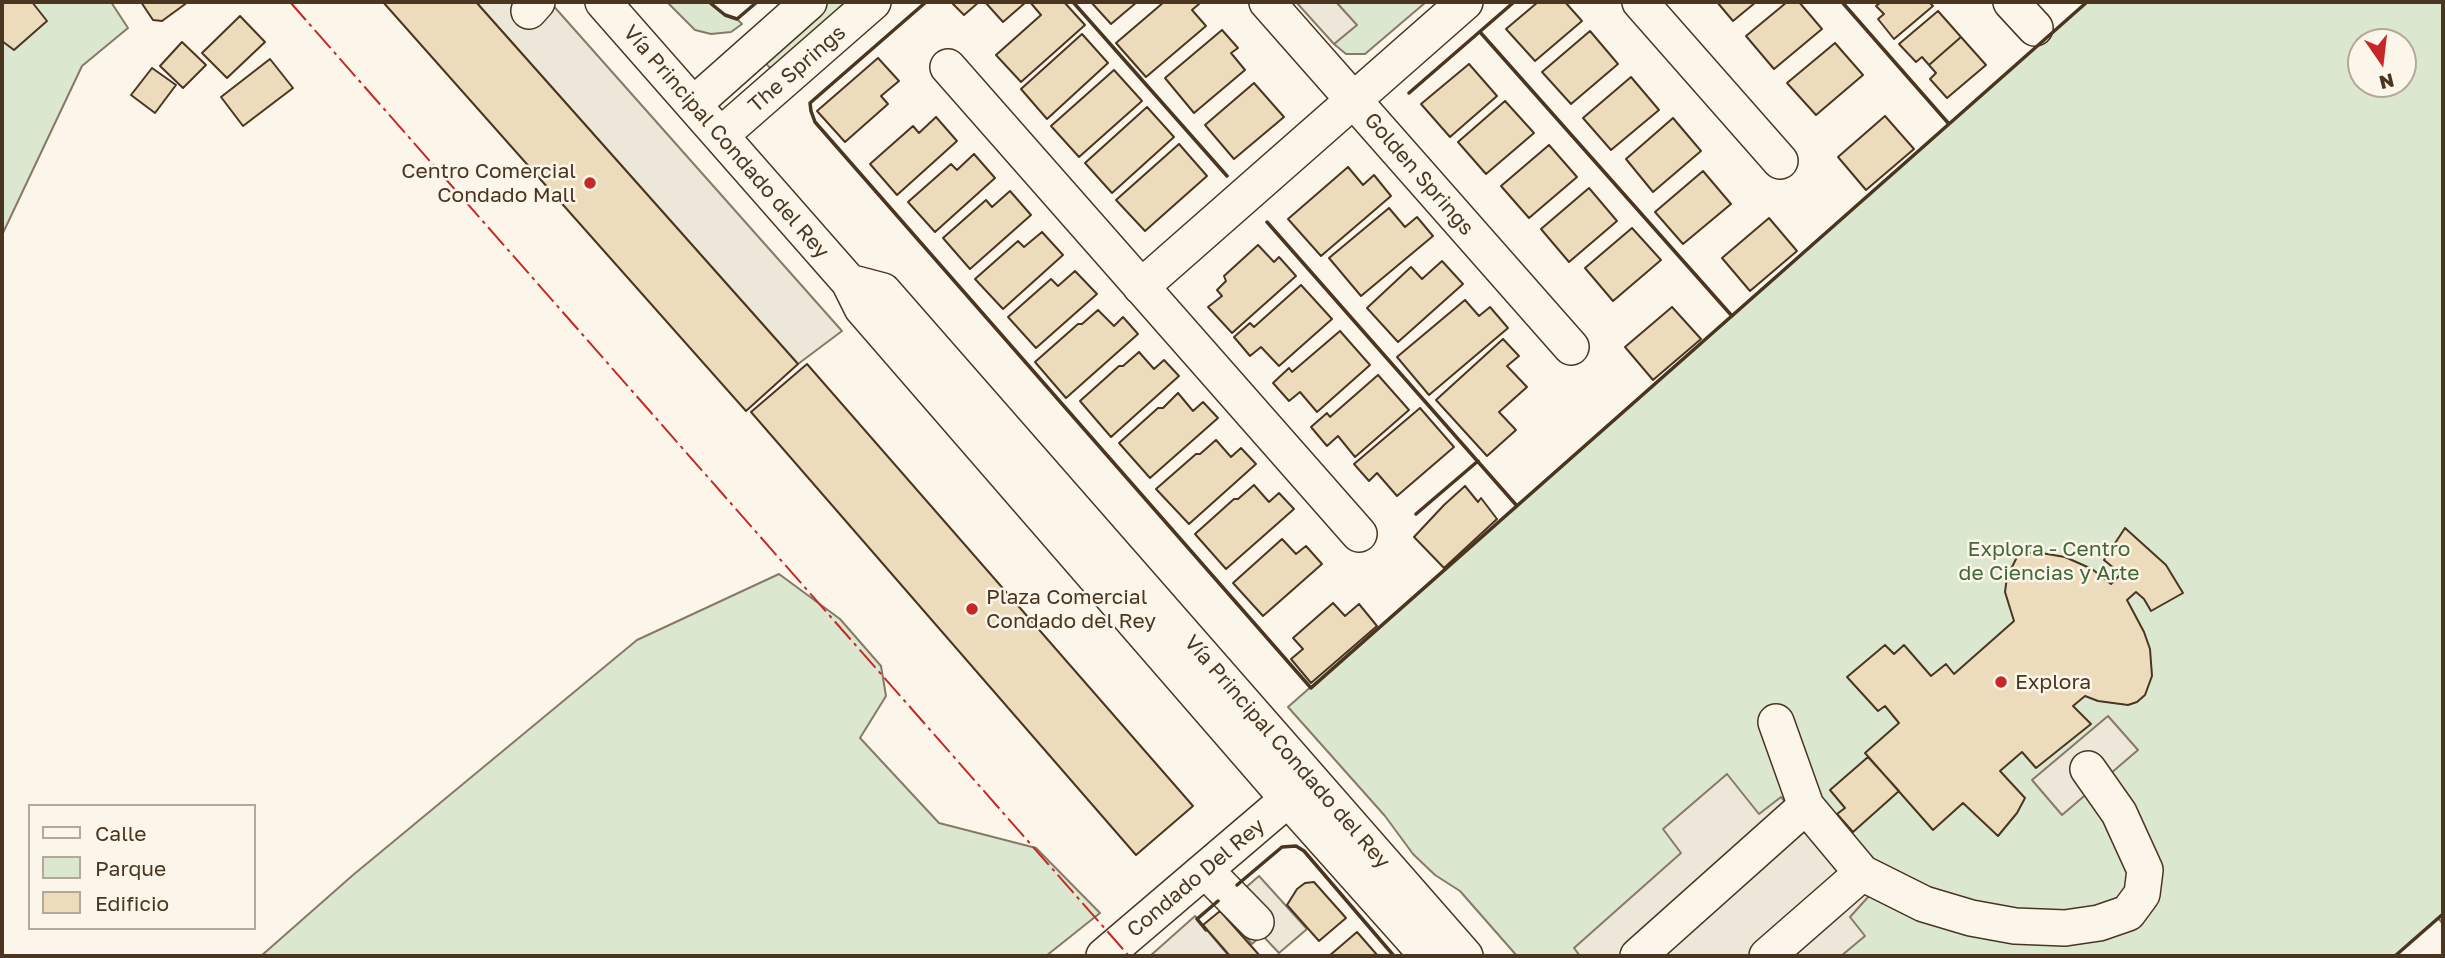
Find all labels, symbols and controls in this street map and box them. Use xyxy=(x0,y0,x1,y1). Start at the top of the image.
street label: Vía Principal Condado del Rey xyxy=(618,20,834,264)
street label: The Springs xyxy=(743,20,851,118)
north arrow xyxy=(2347,28,2417,98)
text: N xyxy=(2377,69,2397,95)
street label: Golden Springs xyxy=(1359,108,1479,240)
place label: Centro Comercial Condado Mall xyxy=(401,158,576,208)
marker: Centro Comercial Condado Mall xyxy=(582,175,598,191)
park label: Explora - Centro de Ciencias y Arte xyxy=(1959,536,2139,586)
place label: Plaza Comercial Condado del Rey xyxy=(986,584,1156,634)
marker: Plaza Comercial Condado del Rey xyxy=(964,601,980,617)
street label: Vía Principal Condado del Rey xyxy=(1179,630,1395,874)
place label: Explora xyxy=(2015,669,2091,695)
marker: Explora xyxy=(1993,674,2009,690)
legend xyxy=(28,804,256,930)
street label: Condado Del Rey xyxy=(1122,813,1270,943)
text: Calle xyxy=(95,820,147,846)
text: Parque xyxy=(95,855,166,881)
text: Edificio xyxy=(95,890,169,916)

